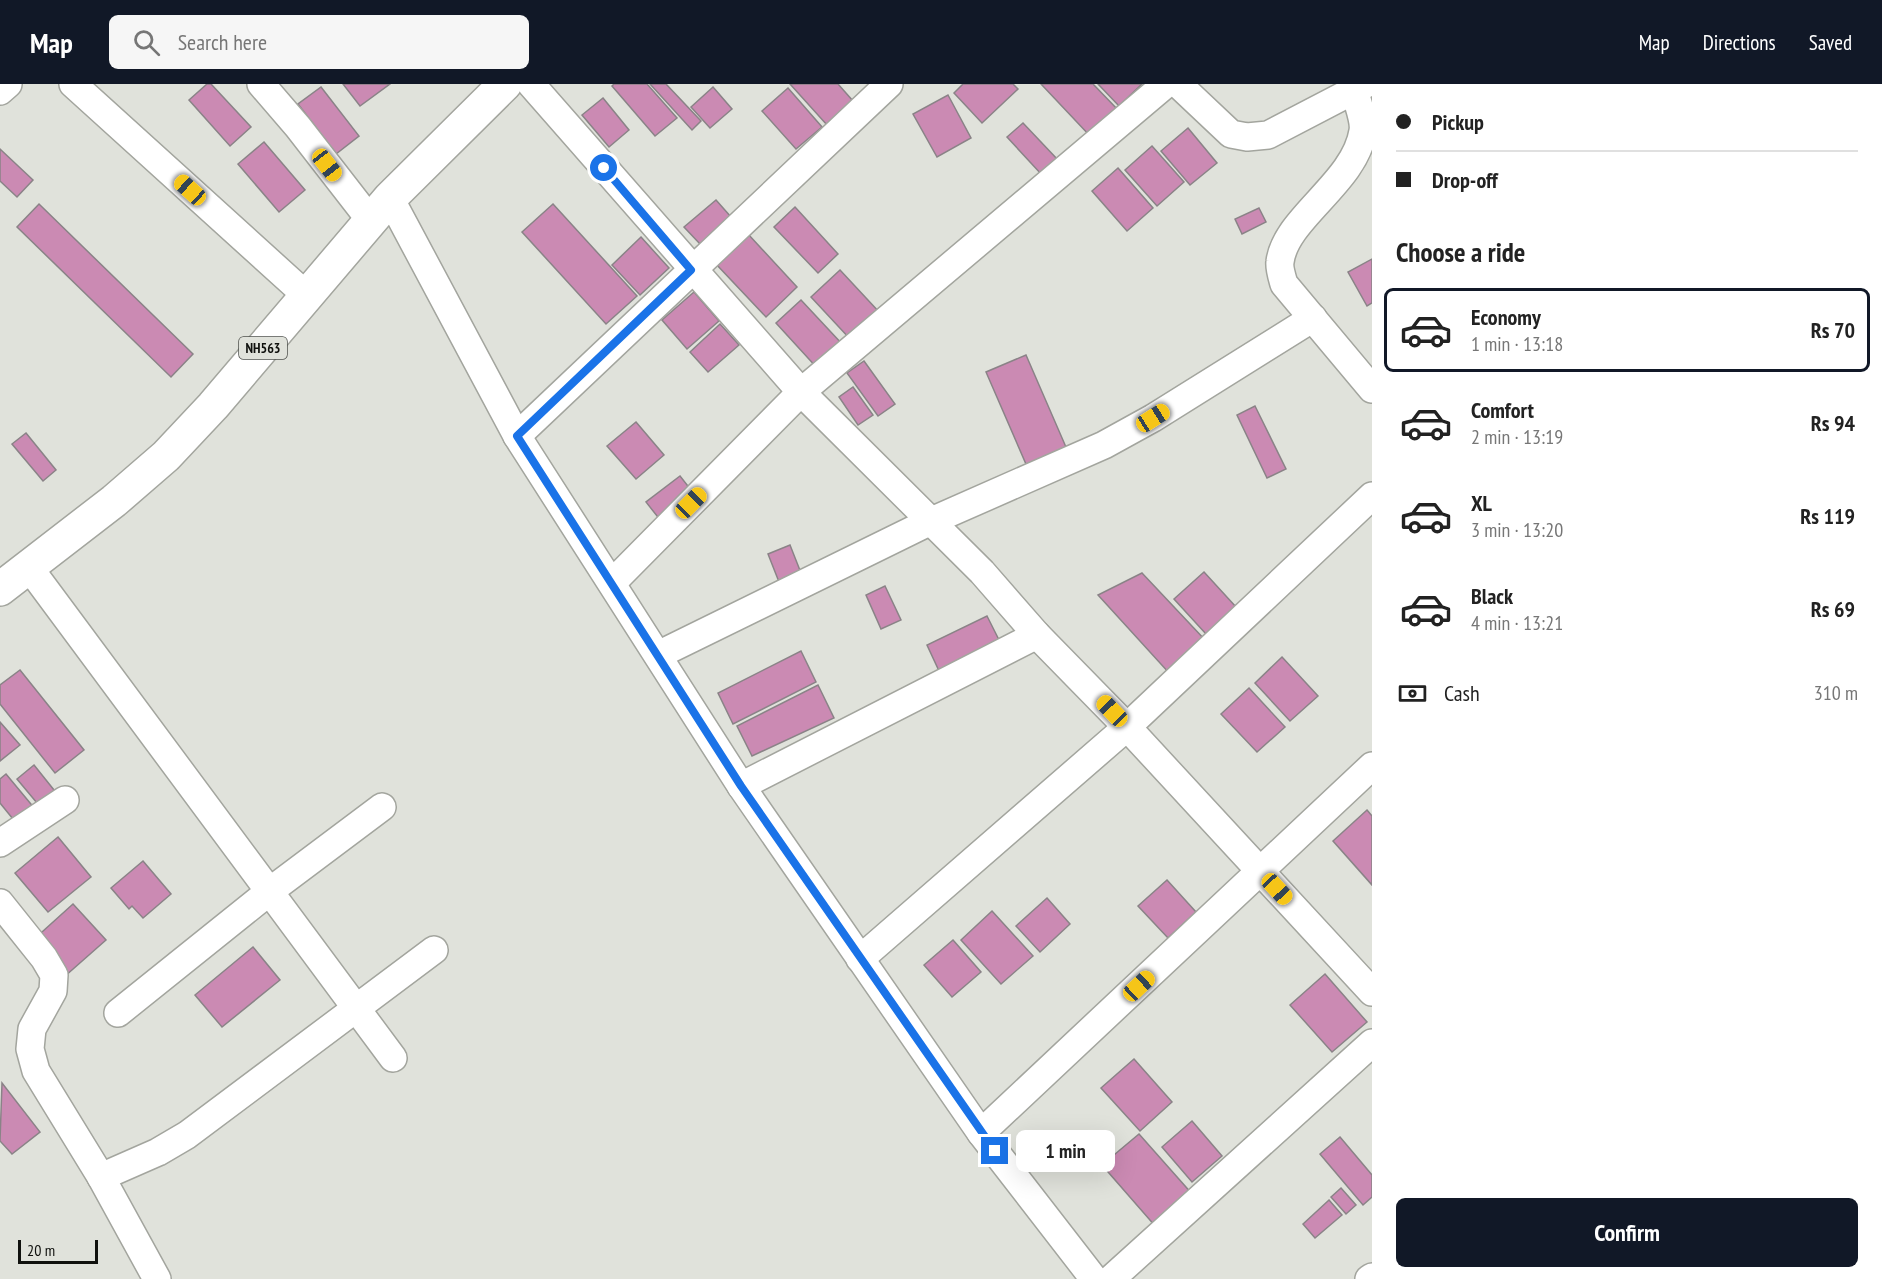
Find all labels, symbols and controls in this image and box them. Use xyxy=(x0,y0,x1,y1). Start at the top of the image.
search box xyxy=(109,15,529,69)
text: Map xyxy=(30,24,73,61)
icon: search xyxy=(130,26,163,59)
text: Search here xyxy=(178,28,267,56)
text: Map xyxy=(1639,29,1670,56)
text: Directions xyxy=(1703,29,1776,56)
text: Saved xyxy=(1809,29,1852,56)
text: Pickup xyxy=(1432,108,1484,136)
car xyxy=(309,145,345,185)
route start xyxy=(590,154,617,181)
text: Drop-off xyxy=(1432,166,1498,194)
car xyxy=(171,171,209,209)
text: Choose a ride xyxy=(1396,235,1525,269)
icon: car xyxy=(1399,303,1453,357)
text: Economy xyxy=(1471,303,1541,331)
text: Rs 70 xyxy=(1811,316,1855,344)
text: 1 min · 13:18 xyxy=(1471,331,1563,357)
road number: NH563 xyxy=(239,337,287,359)
icon: car xyxy=(1399,396,1453,450)
text: Comfort xyxy=(1471,396,1534,424)
car xyxy=(1133,401,1173,435)
text: Rs 94 xyxy=(1811,409,1855,437)
text: 2 min · 13:19 xyxy=(1471,424,1563,450)
car xyxy=(672,484,710,522)
icon: car xyxy=(1399,489,1453,543)
text: XL xyxy=(1471,489,1492,517)
text: Rs 119 xyxy=(1800,502,1855,530)
text: 3 min · 13:20 xyxy=(1471,517,1563,543)
icon: car xyxy=(1399,582,1453,636)
text: Black xyxy=(1471,582,1513,610)
text: Rs 69 xyxy=(1811,595,1855,623)
text: 4 min · 13:21 xyxy=(1471,610,1563,636)
icon: cash xyxy=(1396,677,1429,710)
text: Cash xyxy=(1444,679,1480,707)
text: 310 m xyxy=(1814,680,1858,706)
car xyxy=(1093,692,1131,730)
car xyxy=(1258,870,1296,908)
car xyxy=(1120,967,1158,1005)
callout: 1 min xyxy=(1016,1130,1115,1172)
route end xyxy=(981,1137,1008,1164)
text: 1 min xyxy=(1045,1138,1086,1164)
button: Confirm xyxy=(1396,1198,1858,1267)
scale bar xyxy=(18,1237,98,1264)
text: 20 m xyxy=(27,1240,55,1260)

